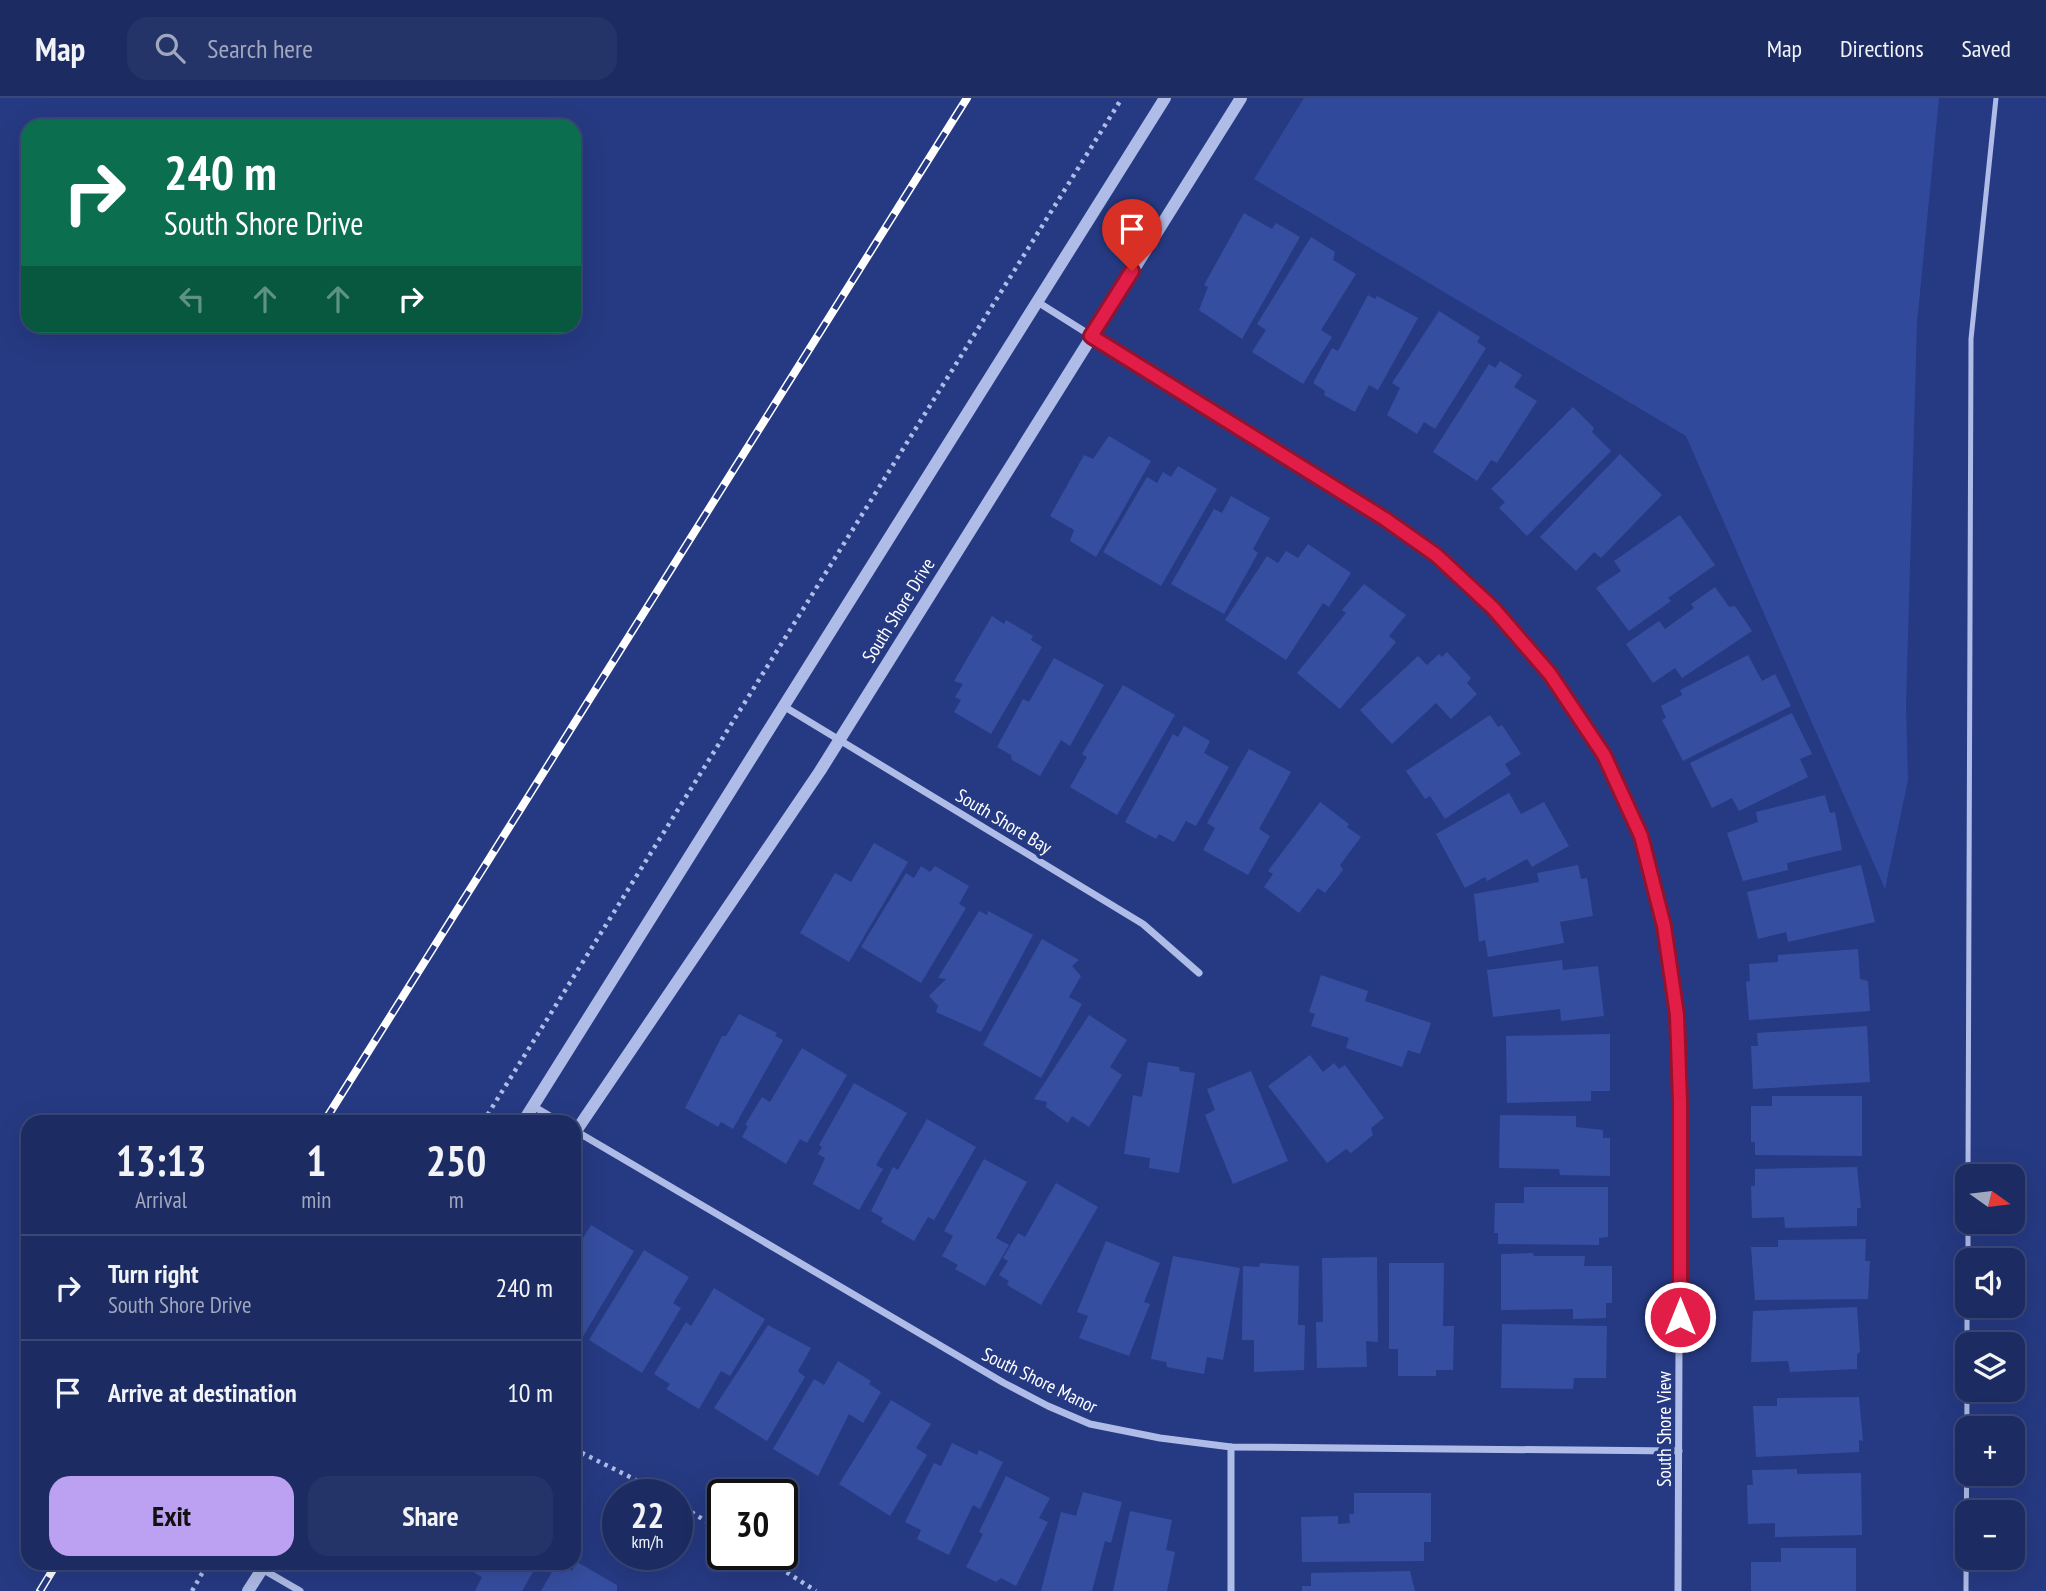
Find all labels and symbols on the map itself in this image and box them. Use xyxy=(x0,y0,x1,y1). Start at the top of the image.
pin xyxy=(1102,199,1162,271)
street label: South Shore Drive xyxy=(856,553,940,667)
street label: South Shore Bay xyxy=(952,783,1057,859)
north arrow xyxy=(1955,1164,2025,1234)
position arrow xyxy=(1643,1280,1717,1354)
street label: South Shore Manor xyxy=(978,1342,1102,1419)
street label: South Shore View xyxy=(1652,1371,1676,1487)
speed limit sign: 30 xyxy=(707,1479,798,1570)

